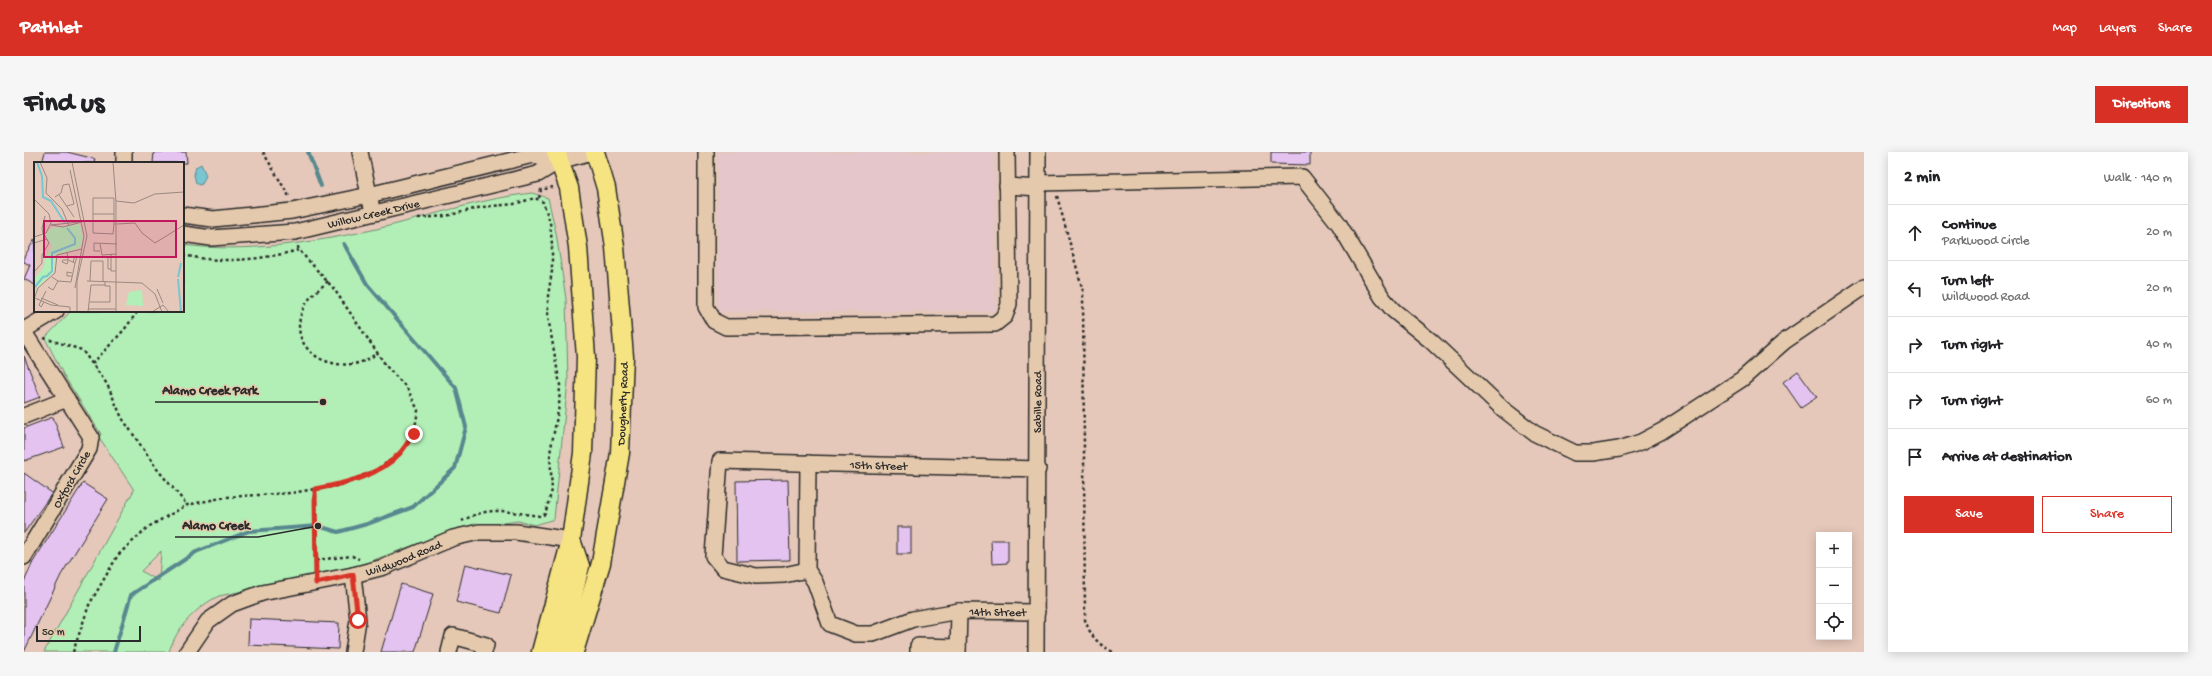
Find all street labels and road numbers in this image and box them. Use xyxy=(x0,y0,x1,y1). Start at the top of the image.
street label: Willow Creek Drive xyxy=(326,197,422,233)
street label: Dougherty Road xyxy=(615,361,633,447)
street label: Sabille Road xyxy=(1032,370,1046,433)
street label: Oxford Circle xyxy=(51,448,95,511)
street label: 15th Street xyxy=(849,459,908,475)
street label: Wildwood Road xyxy=(365,538,445,580)
street label: 14th Street xyxy=(968,606,1027,621)

